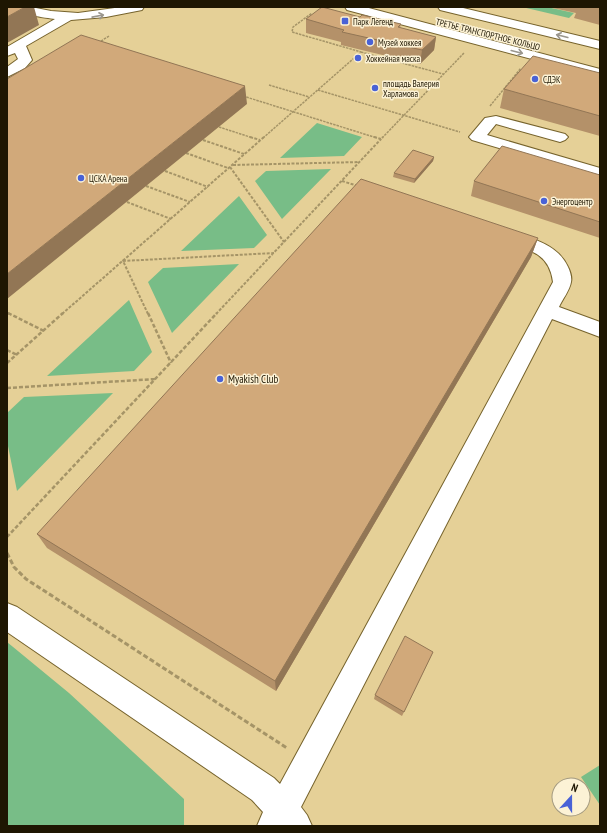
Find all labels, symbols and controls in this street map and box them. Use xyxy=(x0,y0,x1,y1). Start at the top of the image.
one-way arrow xyxy=(91,11,104,19)
marker: Парк Легенд xyxy=(340,16,350,26)
place label: Парк Легенд xyxy=(353,16,393,27)
street label: ТРЕТЬЕ ТРАНСПОРТНОЕ КОЛЬЦО xyxy=(435,16,541,52)
one-way arrow xyxy=(556,31,569,39)
marker: Музей хоккея xyxy=(365,37,375,47)
place label: Музей хоккея xyxy=(378,37,421,48)
one-way arrow xyxy=(510,48,523,56)
marker: Хоккейная маска xyxy=(353,53,363,63)
place label: Хоккейная маска xyxy=(366,53,421,64)
marker: СДЭК xyxy=(530,74,540,84)
place label: СДЭК xyxy=(543,74,561,85)
place label: площадь Валерия Харламова xyxy=(383,78,439,99)
marker: площадь Валерия Харламова xyxy=(370,83,380,93)
marker: ЦСКА Арена xyxy=(76,173,86,183)
place label: ЦСКА Арена xyxy=(89,173,128,184)
marker: Энергоцентр xyxy=(539,196,549,206)
place label: Энергоцентр xyxy=(552,196,593,207)
place label: Myakish Club xyxy=(228,372,278,386)
marker: Myakish Club xyxy=(215,374,225,384)
north arrow xyxy=(551,777,591,817)
text: N xyxy=(569,780,580,795)

